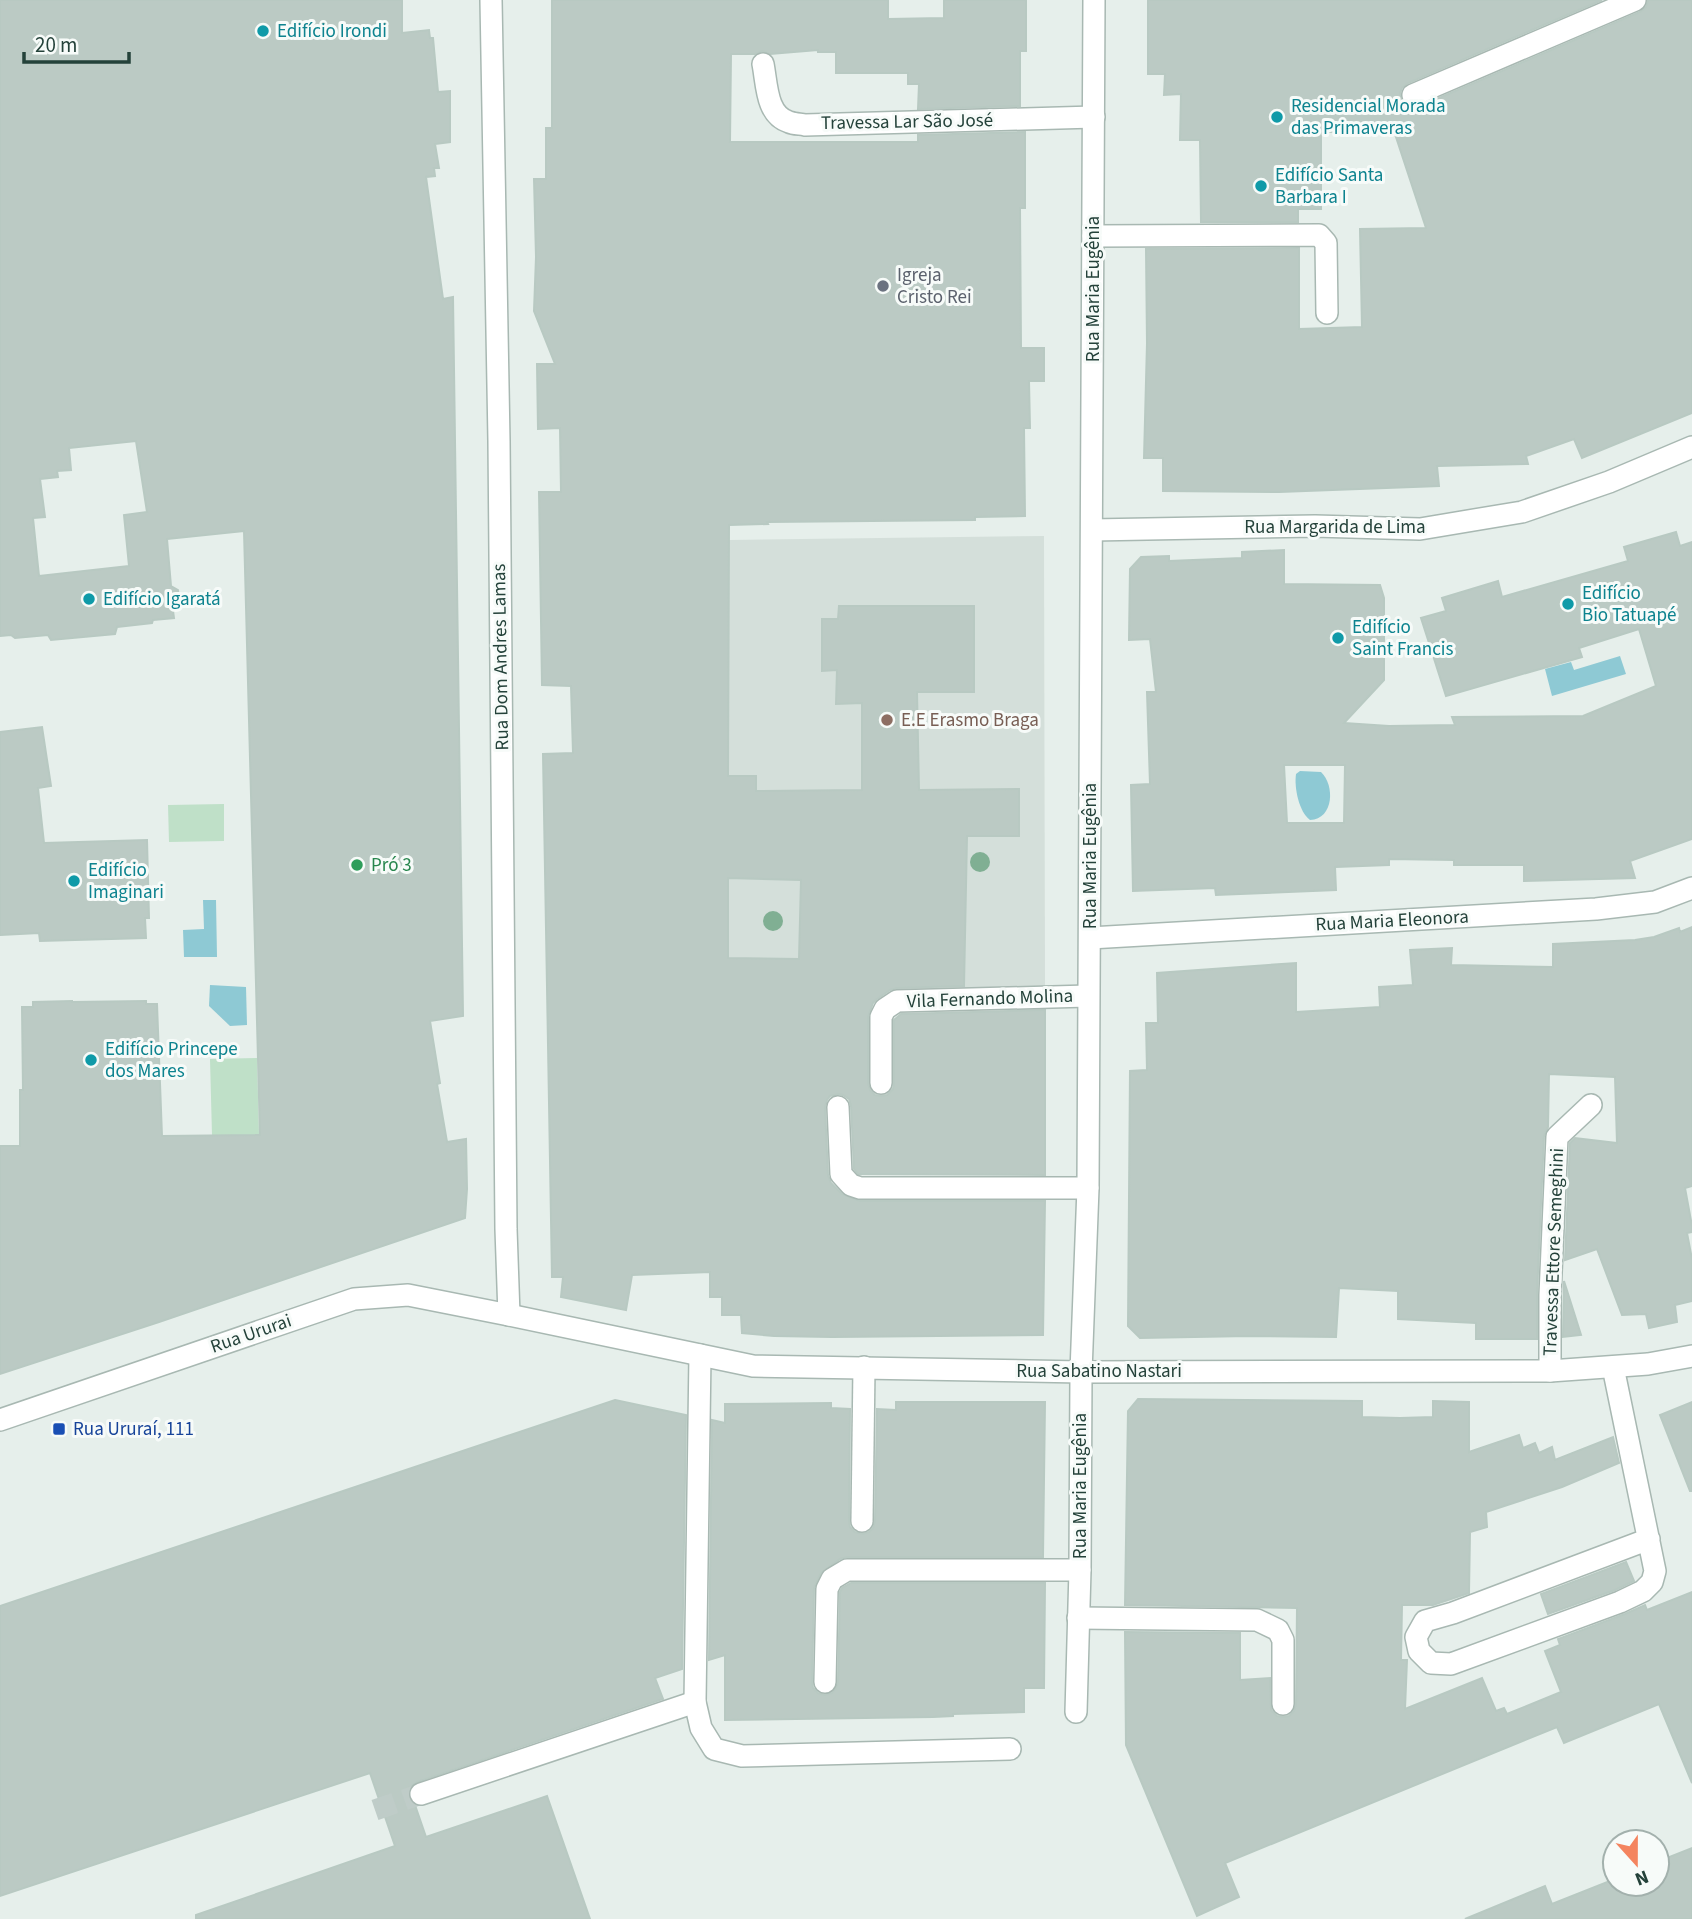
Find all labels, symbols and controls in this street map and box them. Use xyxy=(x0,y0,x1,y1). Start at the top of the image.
place label: Edifício Irondi xyxy=(277,18,387,45)
scale bar xyxy=(24,21,130,65)
marker: Edifício Irondi xyxy=(255,23,271,39)
text: 20 m xyxy=(35,30,77,60)
place label: Residencial Morada das Primaveras xyxy=(1291,93,1446,142)
street label: Travessa Lar São José xyxy=(821,107,993,137)
marker: Residencial Morada das Primaveras xyxy=(1269,109,1285,125)
place label: Edifício Santa Barbara I xyxy=(1275,162,1383,211)
marker: Edifício Santa Barbara I xyxy=(1253,178,1269,194)
street label: Rua Maria Eugênia xyxy=(1080,216,1107,362)
place label: Igreja Cristo Rei xyxy=(897,262,972,311)
marker: Igreja Cristo Rei xyxy=(875,278,891,294)
street label: Rua Margarida de Lima xyxy=(1244,514,1426,541)
street label: Rua Dom Andres Lamas xyxy=(486,563,516,751)
place label: Edifício Bio Tatuapé xyxy=(1582,580,1676,629)
place label: Edifício Igaratá xyxy=(103,586,221,613)
marker: Edifício Igaratá xyxy=(81,591,97,607)
marker: Edifício Bio Tatuapé xyxy=(1560,596,1576,612)
place label: Edifício Saint Francis xyxy=(1352,614,1453,663)
marker: Edifício Saint Francis xyxy=(1330,630,1346,646)
place label: E.E Erasmo Braga xyxy=(901,707,1039,734)
marker: E.E Erasmo Braga xyxy=(879,712,895,728)
street label: Rua Maria Eugênia xyxy=(1077,783,1104,929)
place label: Pró 3 xyxy=(371,852,412,879)
place label: Edifício Imaginari xyxy=(88,857,164,906)
marker: Pró 3 xyxy=(349,857,365,873)
marker: Edifício Imaginari xyxy=(66,873,82,889)
street label: Rua Maria Eleonora xyxy=(1315,904,1469,938)
street label: Vila Fernando Molina xyxy=(906,983,1074,1015)
place label: Edifício Princepe dos Mares xyxy=(105,1036,238,1085)
marker: Edifício Princepe dos Mares xyxy=(83,1052,99,1068)
street label: Travessa Ettore Semeghini xyxy=(1537,1147,1571,1357)
street label: Rua Ururai xyxy=(207,1308,295,1360)
street label: Rua Sabatino Nastari xyxy=(1016,1358,1182,1385)
street label: Rua Maria Eugênia xyxy=(1067,1413,1094,1559)
place label: Rua Ururaí, 111 xyxy=(73,1416,194,1443)
marker: Rua Ururaí, 111 xyxy=(51,1421,67,1437)
north arrow xyxy=(1601,1828,1671,1898)
text: N xyxy=(1631,1863,1652,1892)

